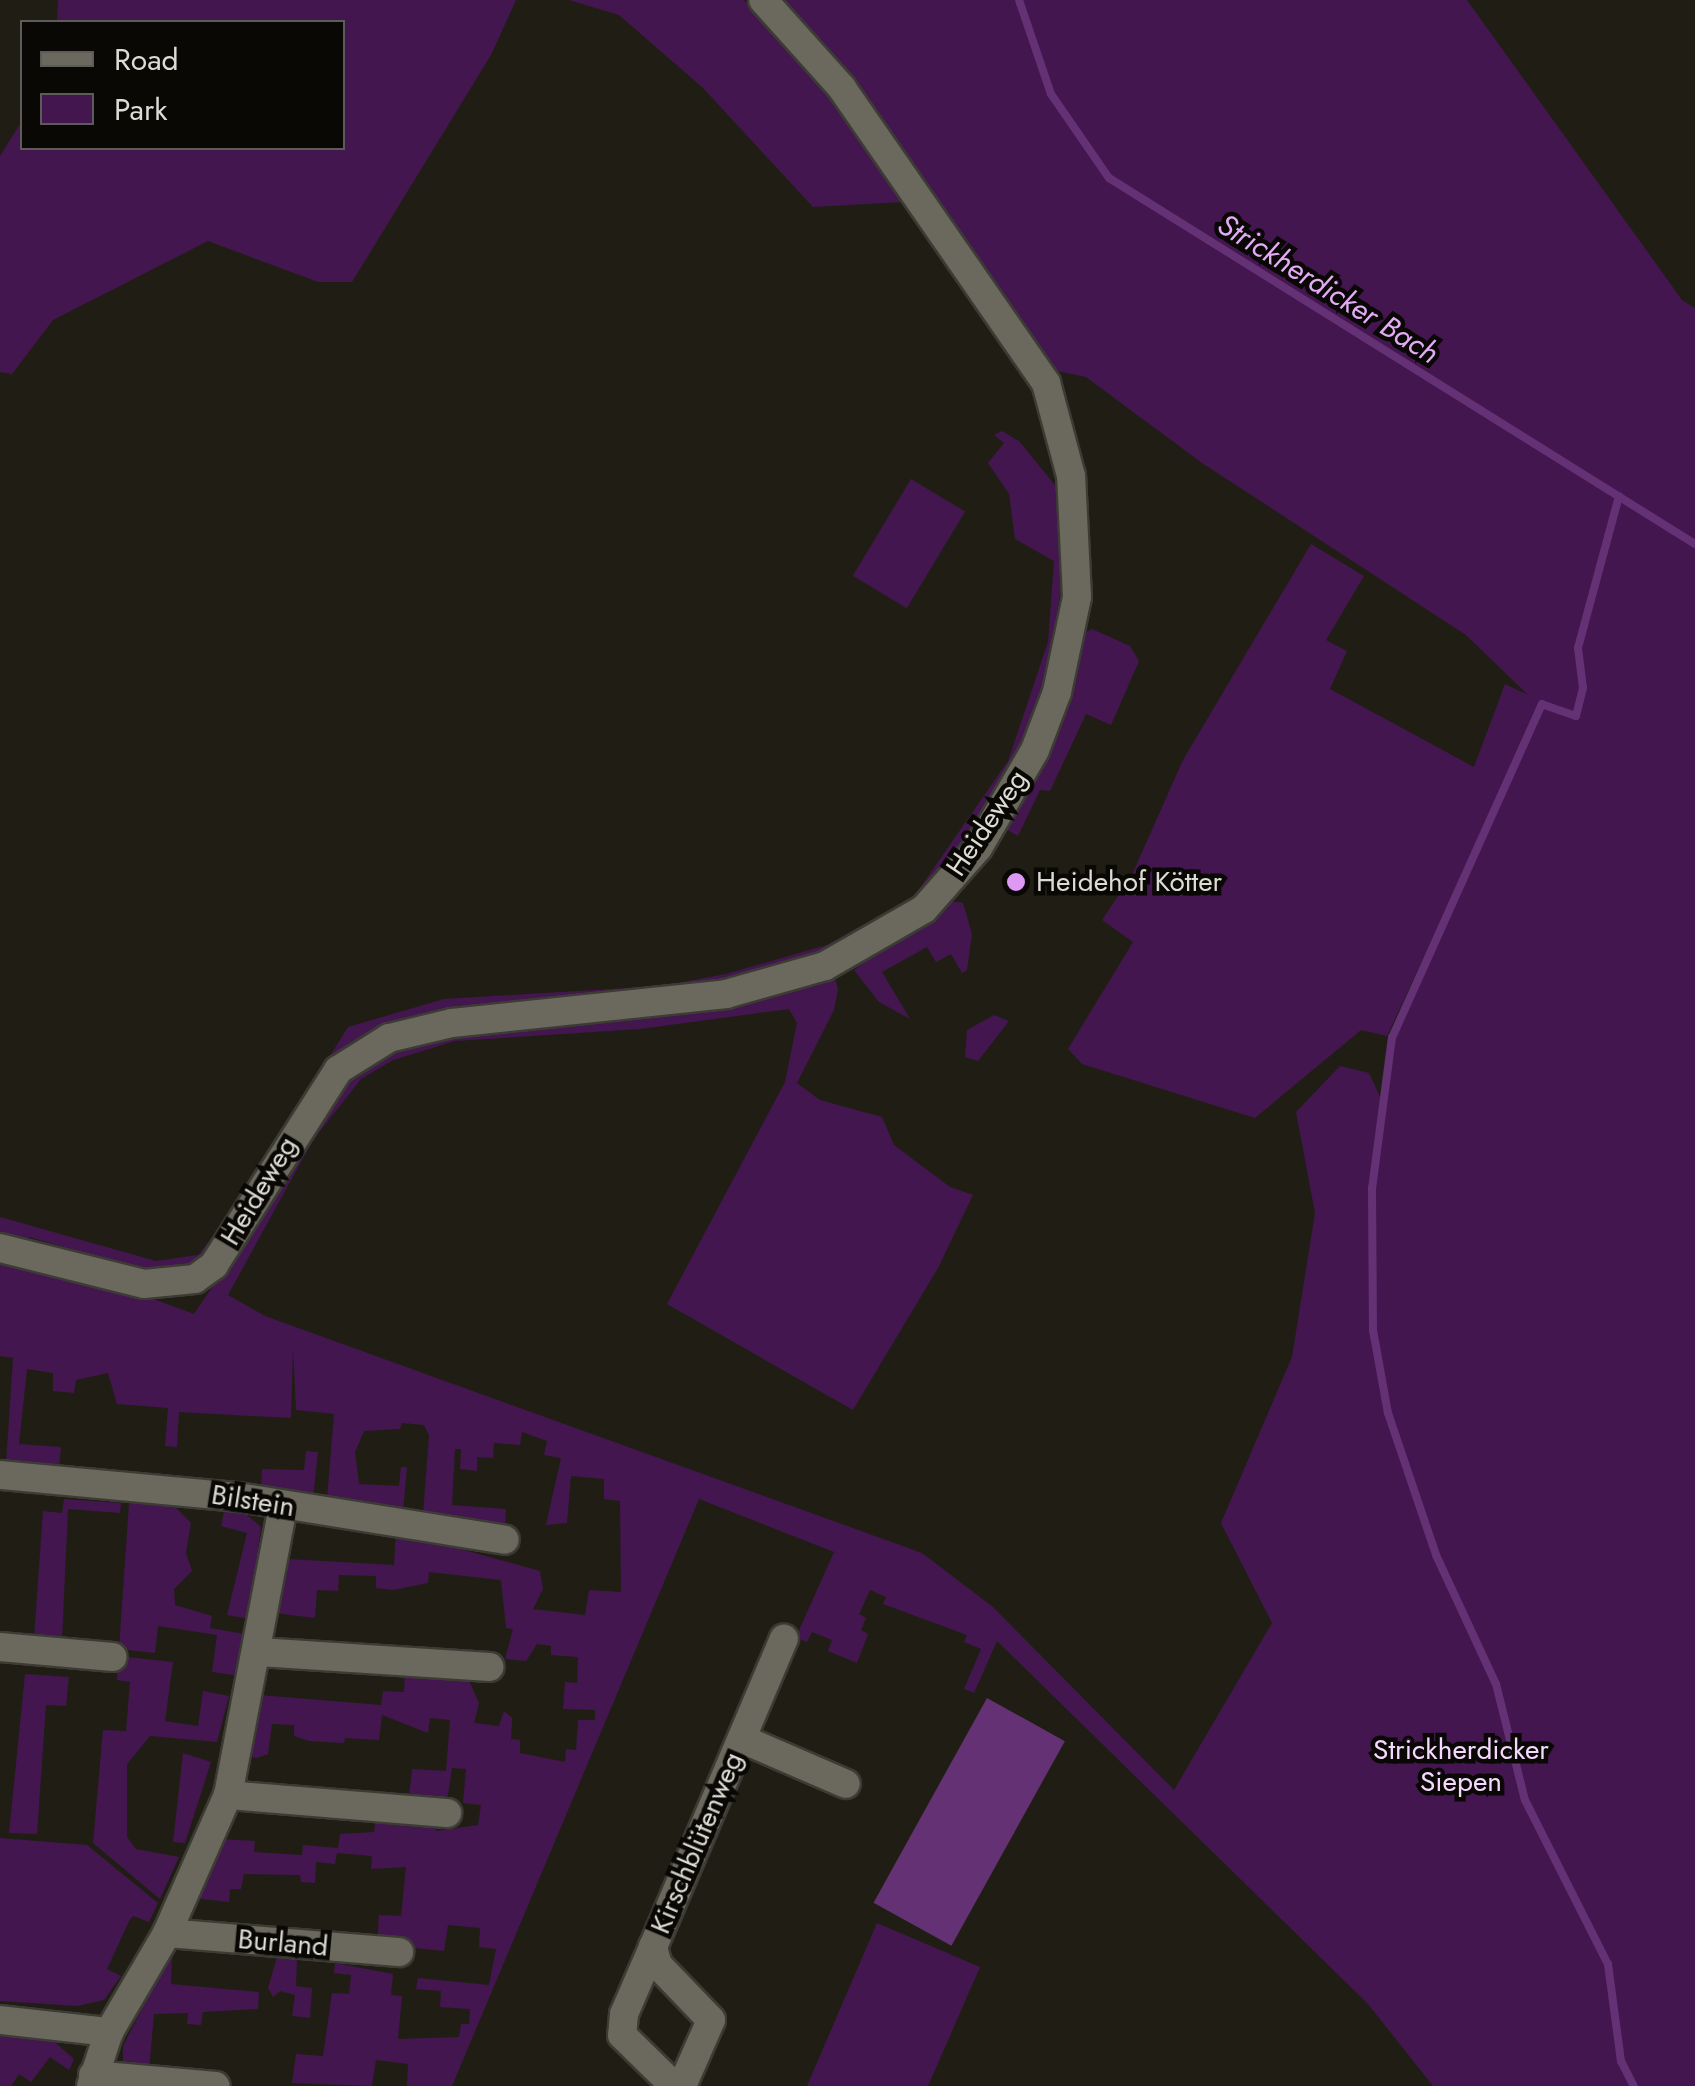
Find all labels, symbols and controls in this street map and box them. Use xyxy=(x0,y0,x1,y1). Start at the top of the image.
legend xyxy=(20,20,345,150)
text: Road xyxy=(114,38,179,81)
text: Park xyxy=(114,88,167,131)
water label: Strickherdicker Bach xyxy=(1211,206,1445,372)
street label: Heideweg xyxy=(939,764,1035,882)
place label: Heidehof Kötter xyxy=(1036,865,1222,899)
marker: Heidehof Kötter xyxy=(1005,871,1027,893)
street label: Heideweg xyxy=(214,1131,304,1251)
street label: Bilstein xyxy=(209,1478,297,1524)
park label: Strickherdicker Siepen xyxy=(1373,1733,1549,1799)
street label: Kirschblütenweg xyxy=(644,1747,750,1939)
street label: Burland xyxy=(236,1922,330,1964)

